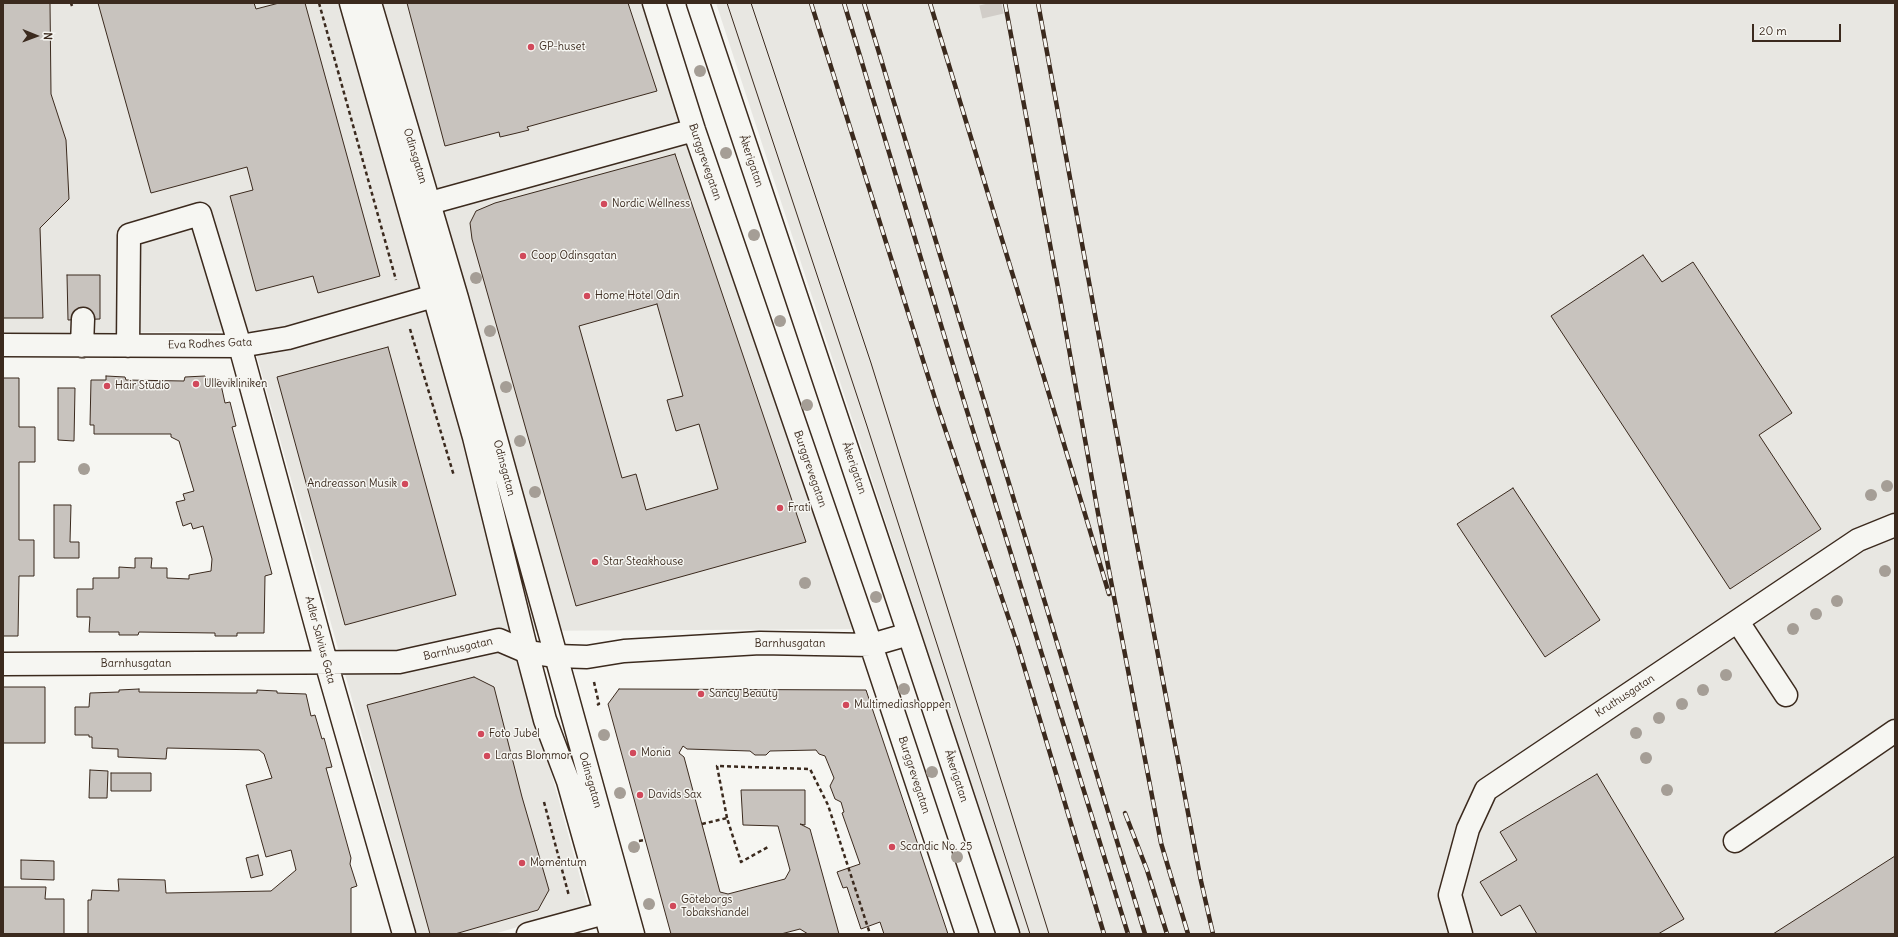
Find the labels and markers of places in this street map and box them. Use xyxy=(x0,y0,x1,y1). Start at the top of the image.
place label: GP-huset xyxy=(539,40,585,54)
marker: GP-huset xyxy=(526,42,536,52)
place label: Nordic Wellness xyxy=(612,197,690,211)
marker: Nordic Wellness xyxy=(599,199,609,209)
place label: Coop Odinsgatan xyxy=(531,249,617,263)
marker: Coop Odinsgatan xyxy=(518,251,528,261)
place label: Home Hotel Odin xyxy=(595,289,680,303)
marker: Home Hotel Odin xyxy=(582,291,592,301)
place label: Ullevikliniken xyxy=(204,377,267,391)
place label: Hair Studio xyxy=(115,379,170,393)
marker: Ullevikliniken xyxy=(191,379,201,389)
marker: Hair Studio xyxy=(102,381,112,391)
place label: Andreasson Musik xyxy=(307,477,397,491)
marker: Andreasson Musik xyxy=(400,479,410,489)
place label: Frati xyxy=(788,501,811,515)
marker: Frati xyxy=(775,503,785,513)
place label: Star Steakhouse xyxy=(603,555,683,569)
marker: Star Steakhouse xyxy=(590,557,600,567)
place label: Sancy Beauty xyxy=(709,687,778,701)
marker: Sancy Beauty xyxy=(696,689,706,699)
place label: Multimediashoppen xyxy=(854,698,951,712)
marker: Multimediashoppen xyxy=(841,700,851,710)
place label: Foto Jubel xyxy=(489,727,540,741)
marker: Foto Jubel xyxy=(476,729,486,739)
place label: Monia xyxy=(641,746,671,760)
marker: Monia xyxy=(628,748,638,758)
place label: Laras Blommor xyxy=(495,749,571,763)
marker: Laras Blommor xyxy=(482,751,492,761)
place label: Davids Sax xyxy=(648,788,702,802)
marker: Davids Sax xyxy=(635,790,645,800)
place label: Scandic No. 25 xyxy=(900,840,972,854)
marker: Scandic No. 25 xyxy=(887,842,897,852)
place label: Momentum xyxy=(530,856,587,870)
marker: Momentum xyxy=(517,858,527,868)
place label: Göteborgs Tobakshandel xyxy=(681,893,749,919)
marker: Göteborgs Tobakshandel xyxy=(668,901,678,911)

